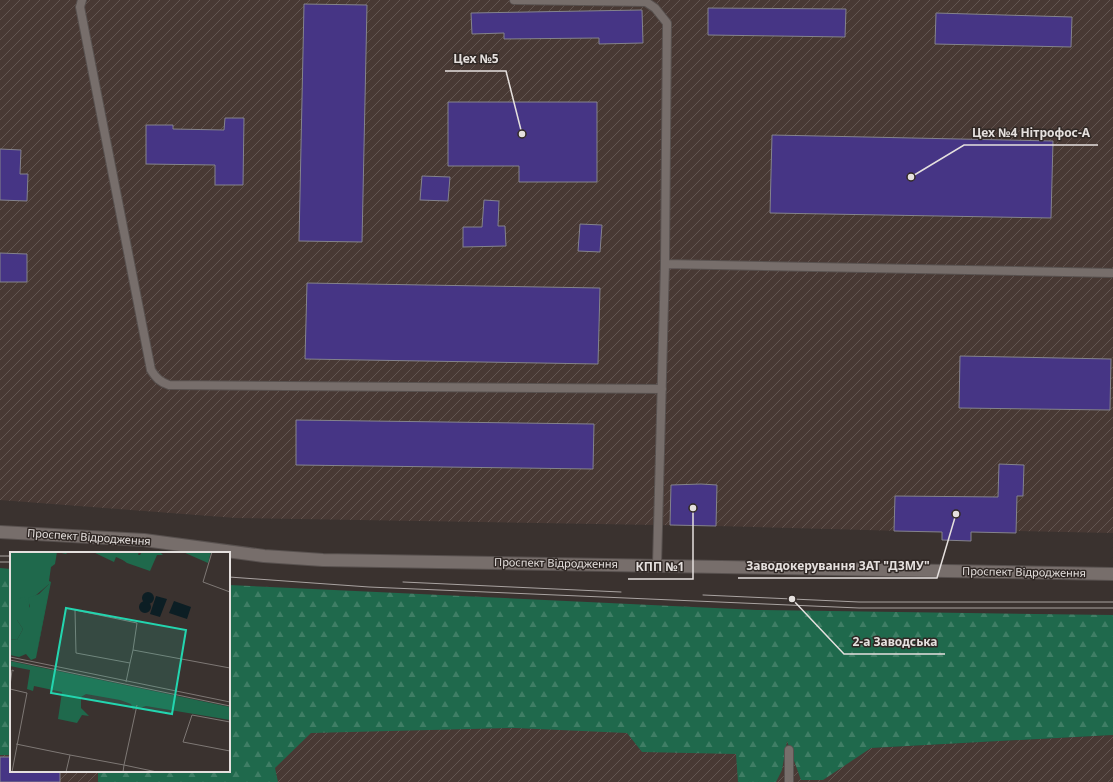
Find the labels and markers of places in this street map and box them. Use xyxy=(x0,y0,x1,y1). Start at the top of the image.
callout: Цех №5 xyxy=(445,47,506,71)
callout: Цех №4 Нітрофос-А xyxy=(964,121,1098,145)
callout: Заводокерування ЗАТ "ДЗМУ" xyxy=(738,554,937,578)
callout: КПП №1 xyxy=(628,555,693,579)
callout: 2-а Заводська xyxy=(844,630,945,654)

